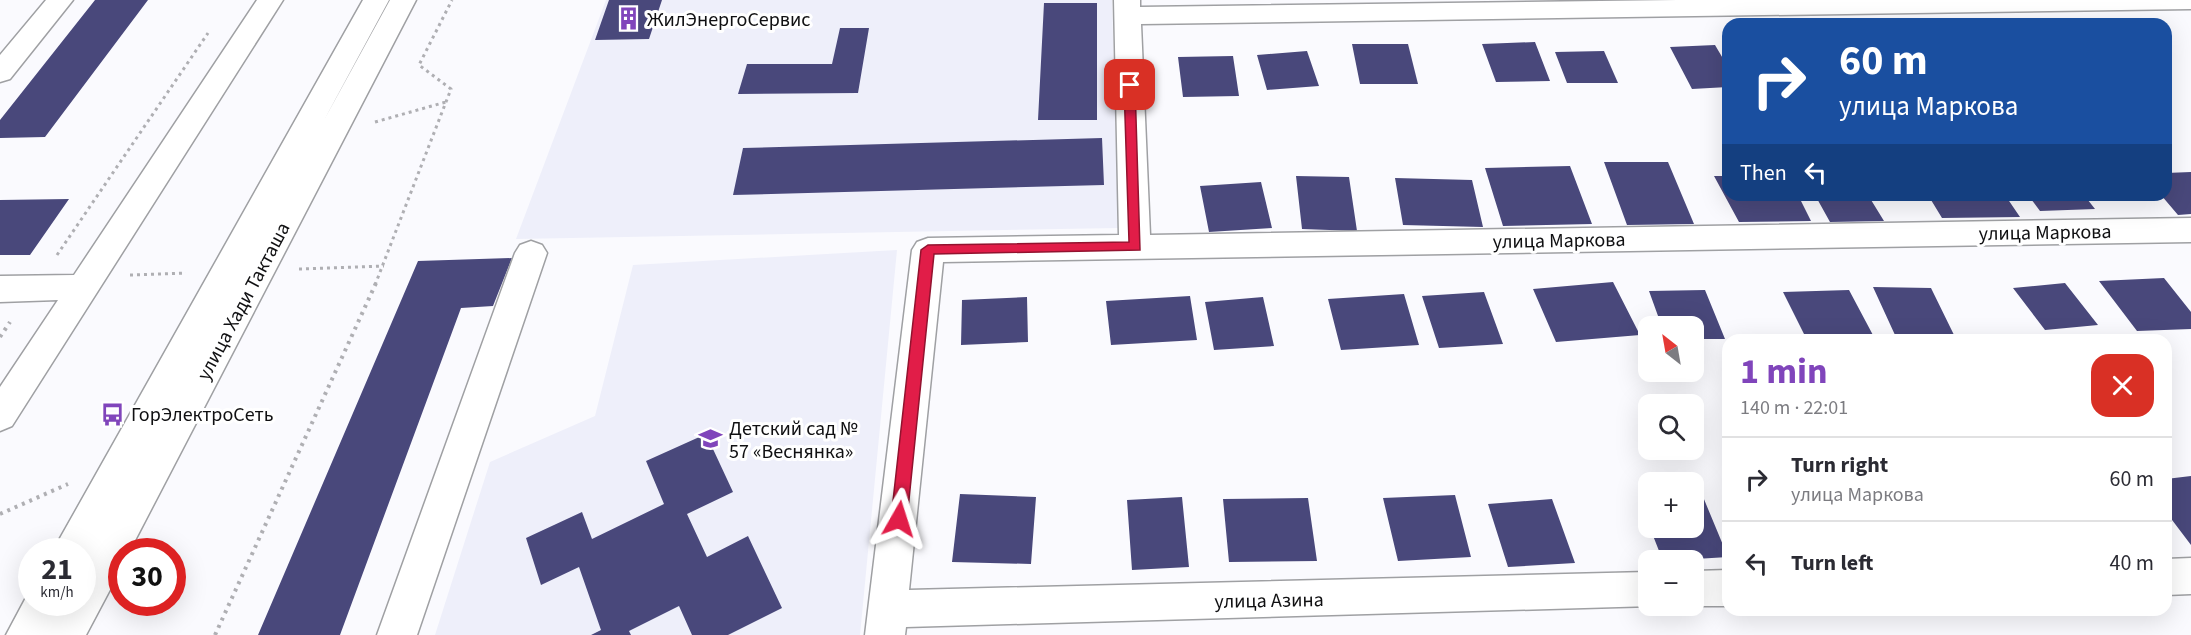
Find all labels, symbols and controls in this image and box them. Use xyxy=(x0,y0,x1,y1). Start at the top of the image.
building icon: ЖилЭнергоСервис xyxy=(616,6,642,32)
place label: ЖилЭнергоСервис xyxy=(647,6,810,34)
text: 60 m xyxy=(1839,31,1928,91)
icon: right xyxy=(1740,42,1818,120)
pin xyxy=(1104,59,1155,110)
icon: arrive xyxy=(1113,68,1146,101)
text: улица Маркова xyxy=(1839,87,2018,126)
icon: left xyxy=(1799,156,1832,189)
text: Then xyxy=(1740,157,1787,189)
street label: улица Хади Такташа xyxy=(190,217,297,385)
street label: улица Маркова xyxy=(1978,218,2112,248)
street label: улица Маркова xyxy=(1492,226,1626,256)
north arrow xyxy=(1638,316,1704,382)
map controls xyxy=(1638,316,1704,616)
text: 1 min xyxy=(1740,346,1828,397)
button: close xyxy=(2091,354,2154,417)
button: search xyxy=(1638,394,1704,460)
text: 140 m · 22:01 xyxy=(1740,394,1848,422)
bus stop icon: ГорЭлектроСеть xyxy=(100,401,126,427)
place label: ГорЭлектроСеть xyxy=(131,401,273,429)
place label: Детский сад № 57 «Веснянка» xyxy=(729,415,858,466)
school or university icon: Детский сад № 57 «Веснянка» xyxy=(698,426,724,452)
text: Turn right xyxy=(1791,449,1888,481)
icon: right xyxy=(1740,463,1773,496)
text: 60 m xyxy=(2109,463,2154,495)
button: + xyxy=(1638,472,1704,538)
text: улица Маркова xyxy=(1791,481,1924,509)
position arrow xyxy=(867,487,931,551)
speed limit sign: 30 xyxy=(108,538,186,616)
icon: left xyxy=(1740,547,1773,580)
text: Turn left xyxy=(1791,547,1873,579)
text: 40 m xyxy=(2109,547,2154,579)
text: 21 xyxy=(41,548,73,591)
button: − xyxy=(1638,550,1704,616)
text: km/h xyxy=(40,582,74,603)
street label: улица Азина xyxy=(1214,586,1324,616)

